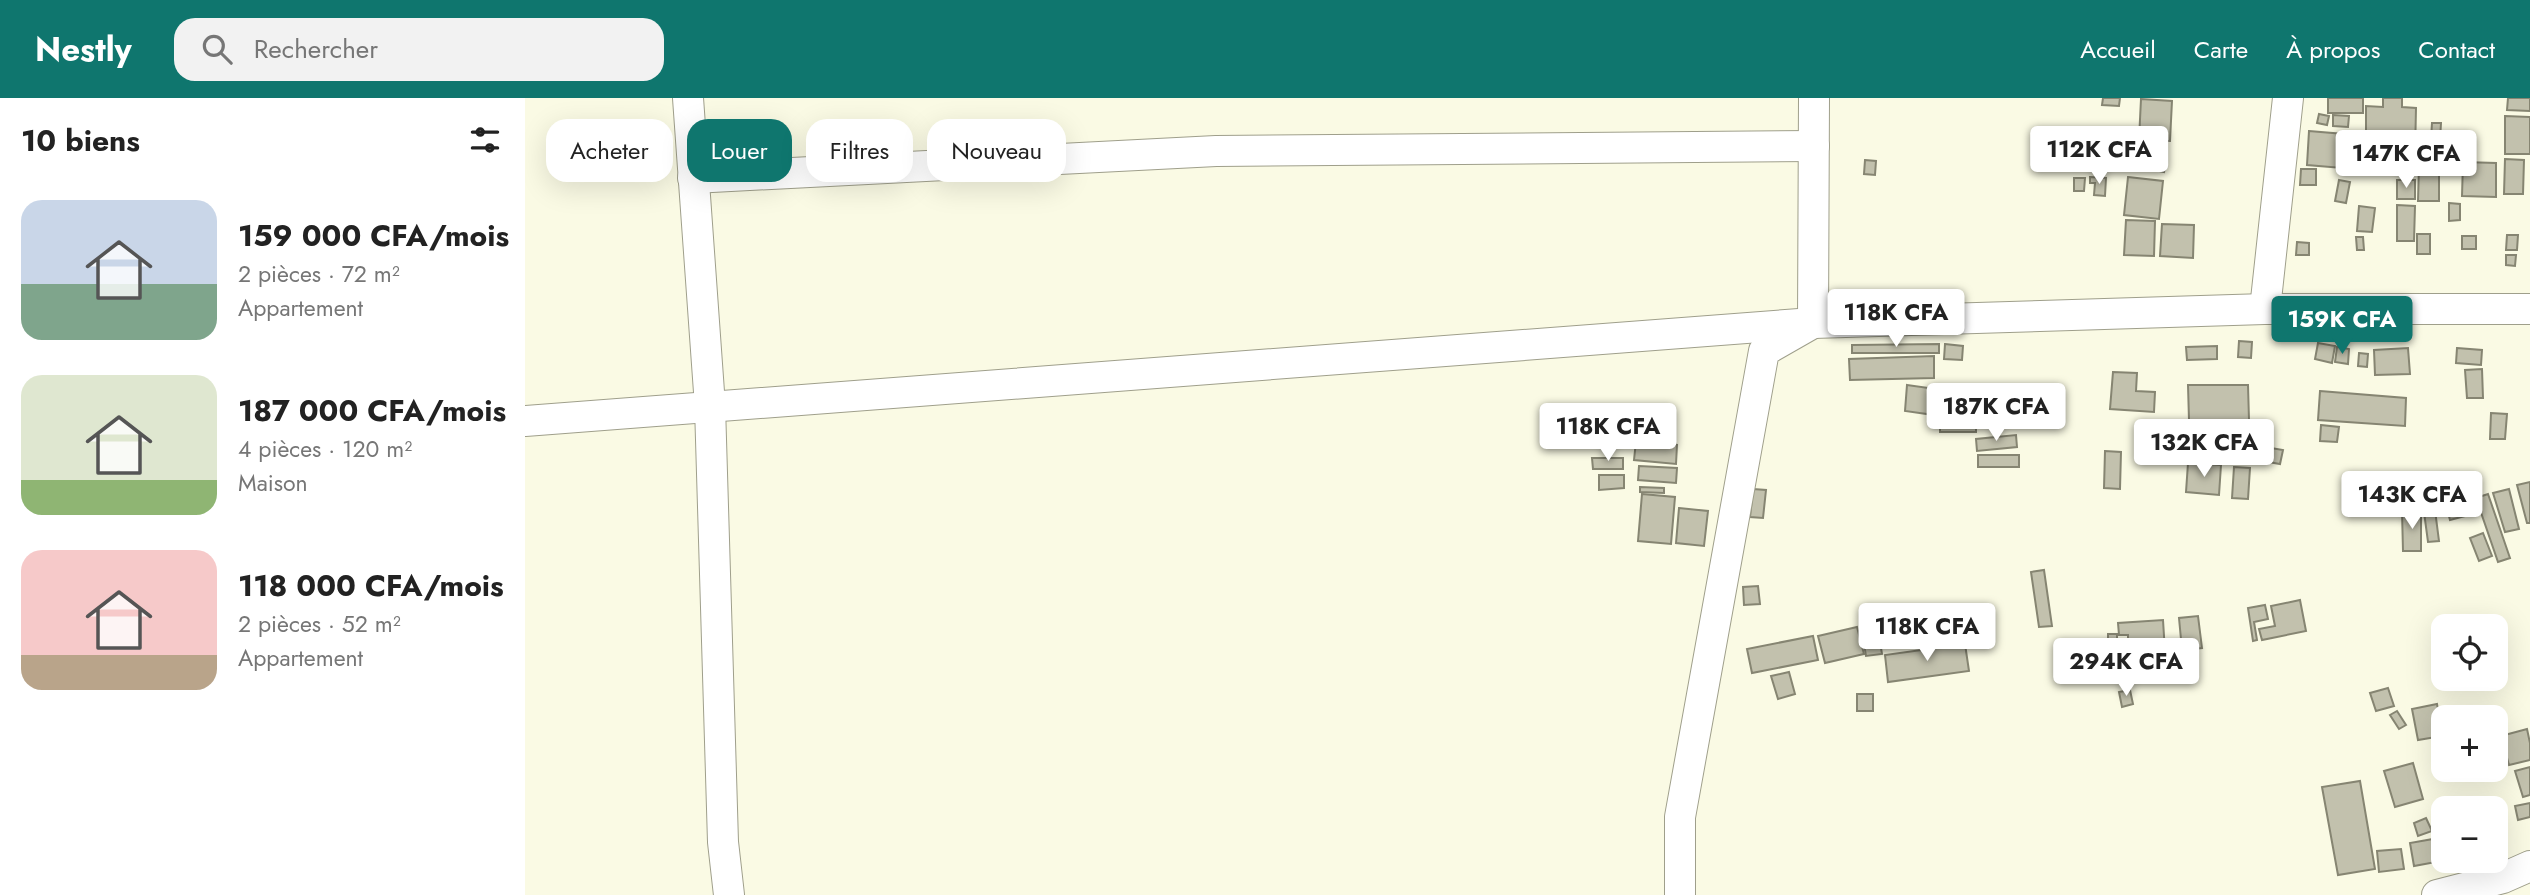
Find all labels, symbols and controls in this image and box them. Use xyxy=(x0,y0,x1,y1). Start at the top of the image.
search box xyxy=(174,18,664,81)
text: Nestly xyxy=(35,26,132,73)
icon: search xyxy=(198,30,236,68)
text: Rechercher xyxy=(254,30,378,68)
text: Accueil xyxy=(2080,32,2156,67)
text: Carte xyxy=(2194,32,2248,67)
text: À propos xyxy=(2286,32,2380,67)
text: Contact xyxy=(2418,32,2495,67)
text: 10 biens xyxy=(21,119,140,162)
chip: Acheter xyxy=(546,119,673,182)
chip: Louer xyxy=(687,119,792,182)
chip: Filtres xyxy=(806,119,913,182)
chip: Nouveau xyxy=(927,119,1066,182)
icon: filters xyxy=(466,121,504,159)
pin: 112K CFA xyxy=(2027,126,2171,186)
pin: 147K CFA xyxy=(2334,130,2478,190)
text: 112K CFA xyxy=(2046,132,2152,166)
text: 147K CFA xyxy=(2352,136,2460,170)
text: 159 000 CFA/mois xyxy=(238,214,509,257)
icon: home xyxy=(77,228,161,312)
text: 2 pièces · 72 m² xyxy=(238,257,400,291)
pin: 118K CFA xyxy=(1824,289,1968,349)
text: Appartement xyxy=(238,291,363,325)
text: 118K CFA xyxy=(1844,295,1948,329)
pin: 159K CFA xyxy=(2270,296,2414,356)
text: 159K CFA xyxy=(2287,302,2397,336)
pin: 187K CFA xyxy=(1924,384,2068,443)
text: 187 000 CFA/mois xyxy=(238,389,506,432)
text: 187K CFA xyxy=(1943,389,2049,423)
icon: home xyxy=(77,403,161,487)
pin: 118K CFA xyxy=(1536,404,1680,463)
text: 118K CFA xyxy=(1556,409,1660,443)
pin: 132K CFA xyxy=(2132,420,2276,479)
text: 132K CFA xyxy=(2150,425,2258,459)
text: 4 pièces · 120 m² xyxy=(238,432,412,466)
text: Maison xyxy=(238,466,308,500)
pin: 143K CFA xyxy=(2340,472,2484,531)
text: 143K CFA xyxy=(2357,477,2467,511)
text: 118 000 CFA/mois xyxy=(238,564,504,607)
icon: home xyxy=(77,578,161,662)
pin: 118K CFA xyxy=(1855,603,1999,663)
text: 2 pièces · 52 m² xyxy=(238,607,401,641)
text: 118K CFA xyxy=(1875,609,1979,643)
map controls xyxy=(2431,614,2508,873)
button: locate xyxy=(2431,614,2508,691)
pin: 294K CFA xyxy=(2054,638,2198,698)
text: Appartement xyxy=(238,641,363,675)
text: 294K CFA xyxy=(2069,644,2183,678)
button: + xyxy=(2431,705,2508,782)
button: − xyxy=(2431,796,2508,873)

